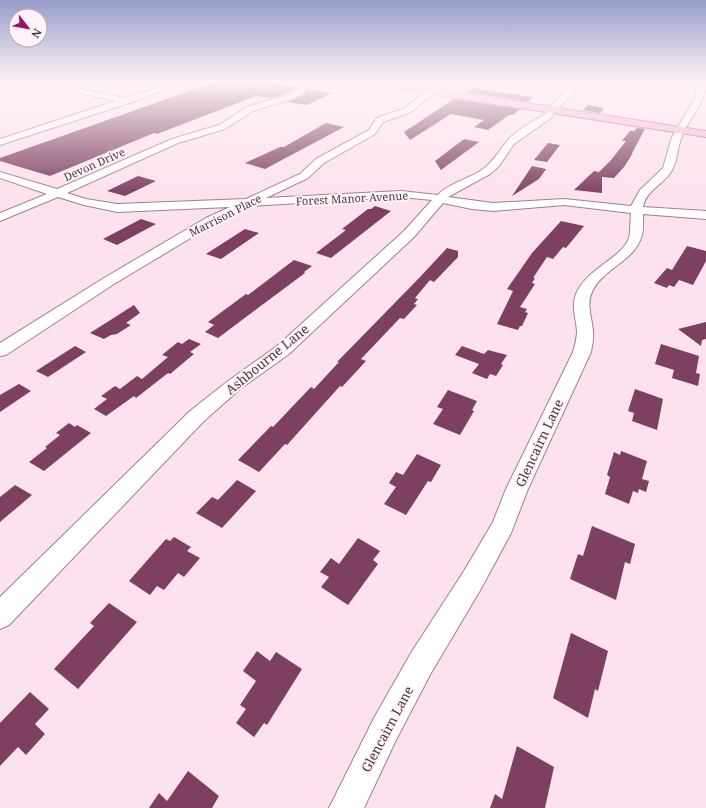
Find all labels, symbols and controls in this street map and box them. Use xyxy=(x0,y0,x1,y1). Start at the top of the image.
north arrow xyxy=(8,8,48,48)
text: N xyxy=(28,26,46,41)
street label: Devon Drive xyxy=(61,144,127,184)
street label: Forest Manor Avenue xyxy=(295,188,409,208)
street label: Marrison Place xyxy=(186,190,264,240)
street label: Ashbourne Lane xyxy=(221,320,313,398)
street label: Glencairn Lane xyxy=(511,396,567,490)
street label: Glencairn Lane xyxy=(357,683,417,775)

